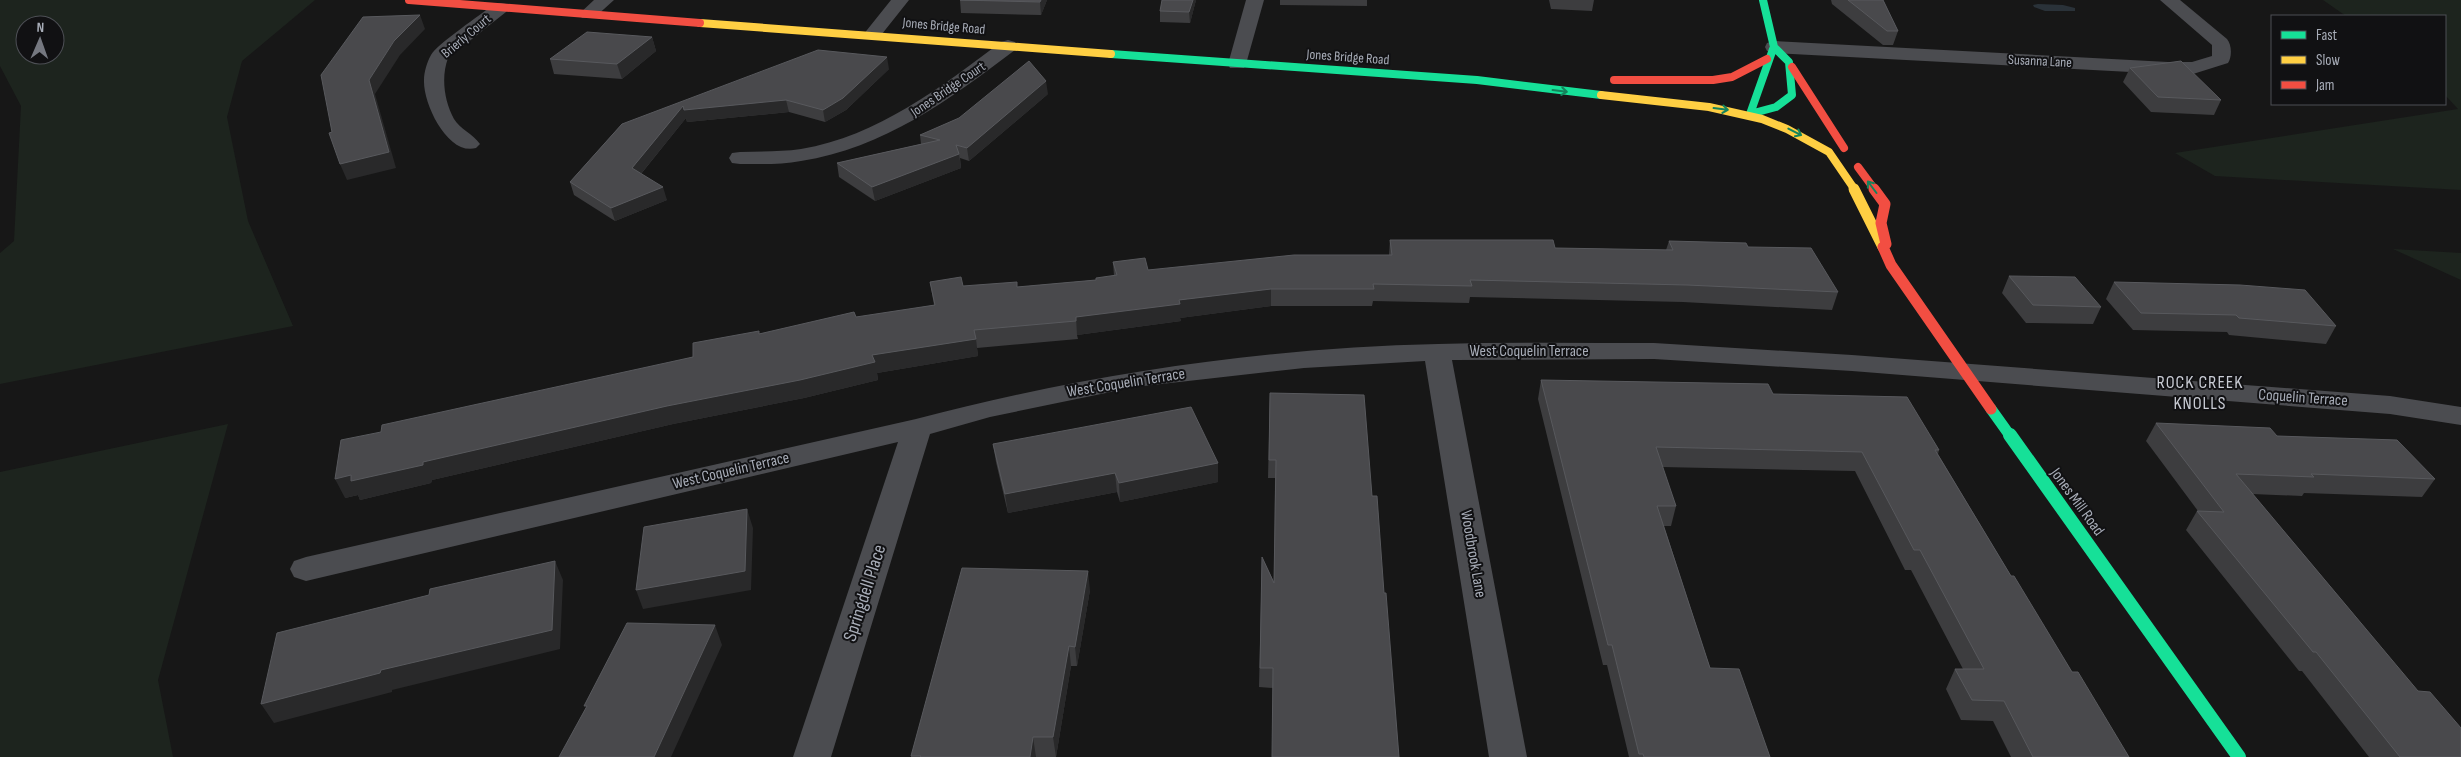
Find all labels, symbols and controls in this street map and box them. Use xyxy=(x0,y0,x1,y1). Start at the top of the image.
street label: Brierly Court xyxy=(438,10,494,62)
street label: Jones Bridge Road xyxy=(901,14,986,38)
north arrow xyxy=(15,15,65,65)
legend xyxy=(2271,15,2446,105)
text: N xyxy=(36,19,44,36)
text: Fast xyxy=(2316,26,2338,45)
street label: Jones Bridge Road xyxy=(1305,46,1390,68)
street label: Susanna Lane xyxy=(2008,51,2072,71)
text: Slow xyxy=(2316,51,2340,70)
street label: Jones Bridge Court xyxy=(907,58,989,121)
text: Jam xyxy=(2315,76,2334,95)
one-way arrow xyxy=(1551,86,1567,96)
one-way arrow xyxy=(1713,104,1729,114)
one-way arrow xyxy=(1787,128,1802,137)
one-way arrow xyxy=(1867,180,1877,194)
street label: West Coquelin Terrace xyxy=(1469,342,1589,361)
street label: West Coquelin Terrace xyxy=(1066,364,1186,402)
district label: ROCK CREEK KNOLLS xyxy=(2157,372,2243,414)
street label: Coquelin Terrace xyxy=(2258,385,2348,411)
street label: West Coquelin Terrace xyxy=(671,448,791,494)
street label: Jones Mill Road xyxy=(2045,464,2108,540)
street label: Woodbrook Lane xyxy=(1456,509,1490,599)
street label: Springdell Place xyxy=(839,542,891,644)

